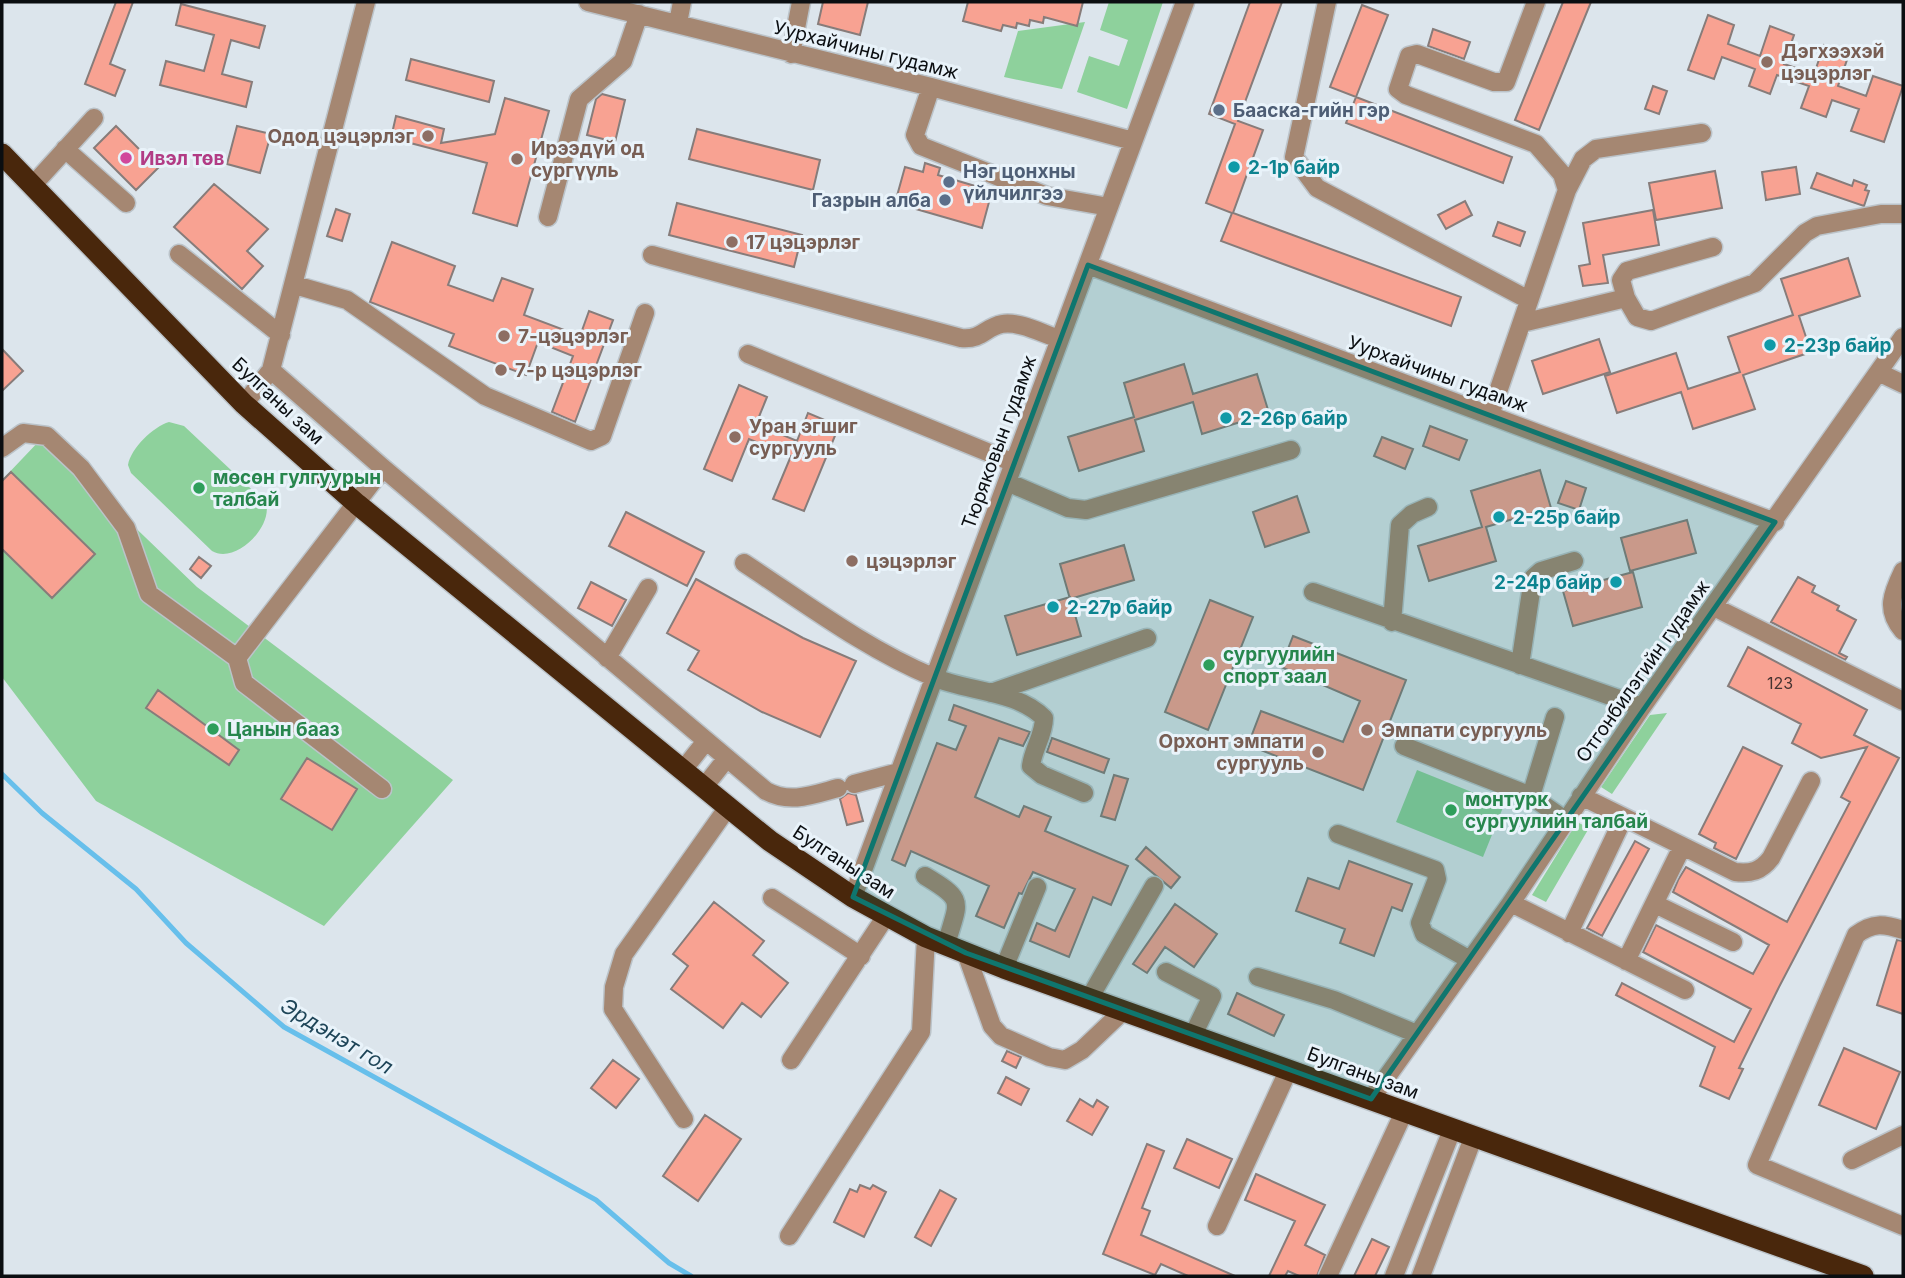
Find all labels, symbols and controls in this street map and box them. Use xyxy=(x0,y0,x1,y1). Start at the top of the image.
street label: Уурхайчины гудамж xyxy=(771,16,961,84)
place label: Дэгхээхэй цэцэрлэг xyxy=(1781,40,1884,85)
marker: Дэгхээхэй цэцэрлэг xyxy=(1759,54,1775,70)
place label: Бааска-гийн гэр xyxy=(1233,99,1390,122)
marker: Бааска-гийн гэр xyxy=(1211,102,1227,118)
place label: Одод цэцэрлэг xyxy=(267,125,414,148)
marker: Одод цэцэрлэг xyxy=(420,128,436,144)
place label: Ирээдүй од сургүүль xyxy=(531,137,645,182)
place label: Ивэл төв xyxy=(140,147,224,170)
marker: Ивэл төв xyxy=(118,150,134,166)
marker: Ирээдүй од сургүүль xyxy=(509,151,525,167)
place label: 2-1р байр xyxy=(1248,156,1340,179)
marker: 2-1р байр xyxy=(1226,159,1242,175)
place label: Нэг цонхны үйлчилгээ xyxy=(963,160,1076,205)
marker: Нэг цонхны үйлчилгээ xyxy=(941,174,957,190)
place label: Газрын алба xyxy=(812,189,931,212)
marker: Газрын алба xyxy=(937,192,953,208)
place label: 17 цэцэрлэг xyxy=(746,231,861,254)
marker: 17 цэцэрлэг xyxy=(724,234,740,250)
place label: 7-цэцэрлэг xyxy=(518,325,629,348)
marker: 7-цэцэрлэг xyxy=(496,328,512,344)
street label: Уурхайчины гудамж xyxy=(1345,331,1531,417)
place label: 2-23р байр xyxy=(1784,334,1892,357)
marker: 2-23р байр xyxy=(1762,337,1778,353)
street label: Тюряковын гудамж xyxy=(957,352,1041,532)
street label: Булганы зам xyxy=(227,353,329,449)
place label: 7-р цэцэрлэг xyxy=(515,359,642,382)
marker: 7-р цэцэрлэг xyxy=(493,362,509,378)
place label: 2-26р байр xyxy=(1240,407,1348,430)
marker: 2-26р байр xyxy=(1218,410,1234,426)
place label: Уран эгшиг сургууль xyxy=(749,415,858,460)
marker: Уран эгшиг сургууль xyxy=(727,429,743,445)
place label: мөсөн гулгуурын талбай xyxy=(213,466,381,511)
marker: мөсөн гулгуурын талбай xyxy=(191,480,207,496)
place label: 2-25р байр xyxy=(1513,506,1620,529)
marker: 2-25р байр xyxy=(1491,509,1507,525)
place label: цэцэрлэг xyxy=(866,550,957,573)
marker: цэцэрлэг xyxy=(844,553,860,569)
place label: 2-24р байр xyxy=(1494,571,1602,594)
marker: 2-24р байр xyxy=(1608,574,1624,590)
street label: Отгонбилэгийн гудамж xyxy=(1571,575,1715,767)
place label: 2-27р байр xyxy=(1067,596,1172,619)
marker: 2-27р байр xyxy=(1045,599,1061,615)
place label: сургуулийн спорт заал xyxy=(1223,643,1335,688)
marker: сургуулийн спорт заал xyxy=(1201,657,1217,673)
house number: 123 xyxy=(1767,673,1793,693)
place label: Цанын бааз xyxy=(227,718,340,741)
place label: Эмпати сургууль xyxy=(1381,719,1547,742)
marker: Цанын бааз xyxy=(205,721,221,737)
marker: Эмпати сургууль xyxy=(1359,722,1375,738)
place label: Орхонт эмпати сургууль xyxy=(1159,730,1304,775)
marker: Орхонт эмпати сургууль xyxy=(1310,744,1326,760)
place label: монтурк сургуулийн талбай xyxy=(1465,788,1648,833)
marker: монтурк сургуулийн талбай xyxy=(1443,802,1459,818)
street label: Булганы зам xyxy=(789,820,899,904)
water label: Эрдэнэт гол xyxy=(276,993,398,1079)
street label: Булганы зам xyxy=(1304,1042,1422,1104)

